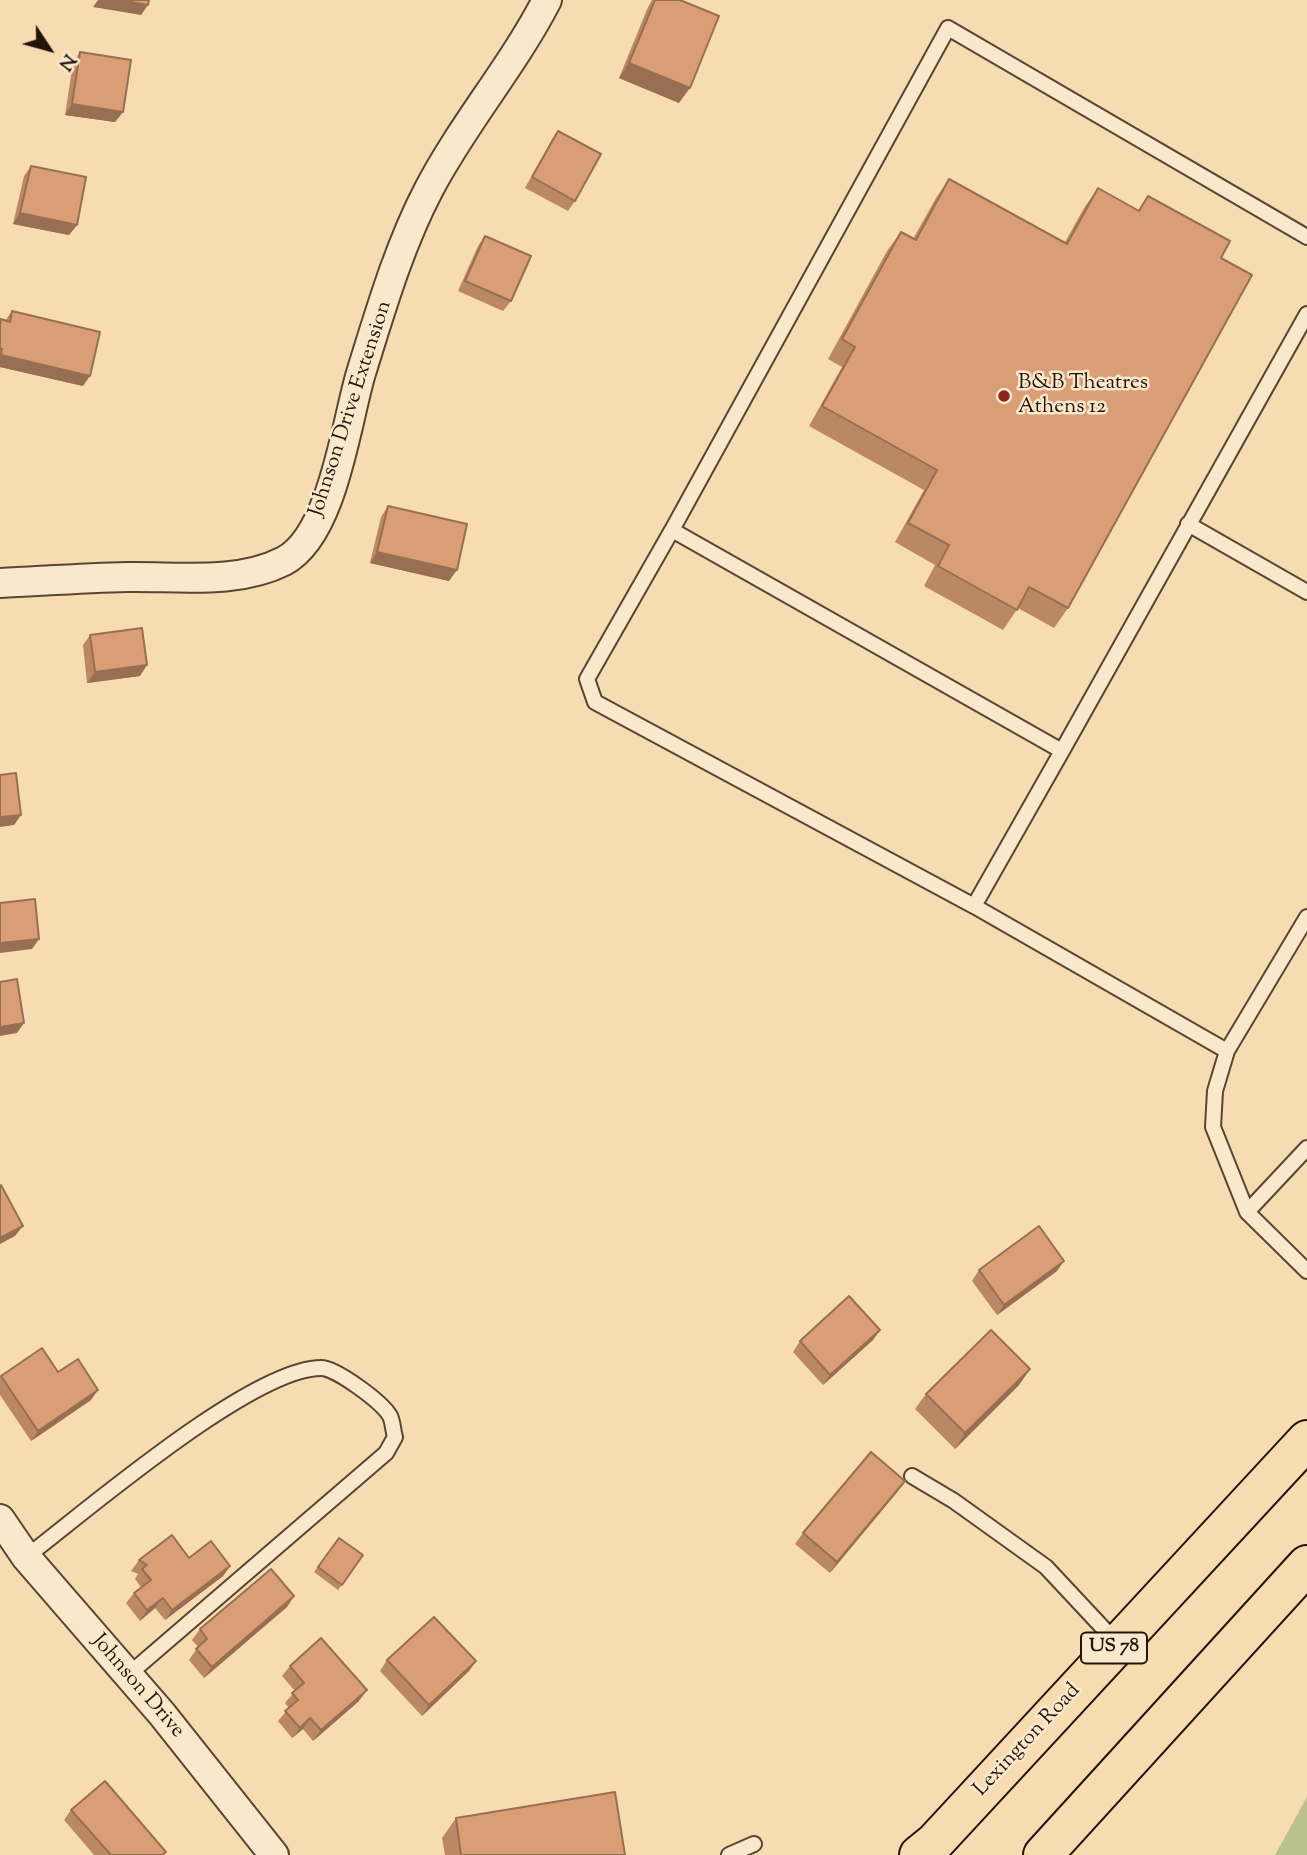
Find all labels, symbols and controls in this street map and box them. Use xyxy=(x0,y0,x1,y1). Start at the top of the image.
north arrow xyxy=(14,14,84,84)
text: N xyxy=(51,48,82,76)
street label: Johnson Drive Extension xyxy=(305,298,399,520)
place label: B&B Theatres Athens 12 xyxy=(1018,371,1148,421)
marker: B&B Theatres Athens 12 xyxy=(996,388,1012,404)
street label: Johnson Drive xyxy=(85,1630,189,1744)
road number: US 78 xyxy=(1081,1632,1147,1664)
street label: Lexington Road xyxy=(969,1679,1087,1803)

